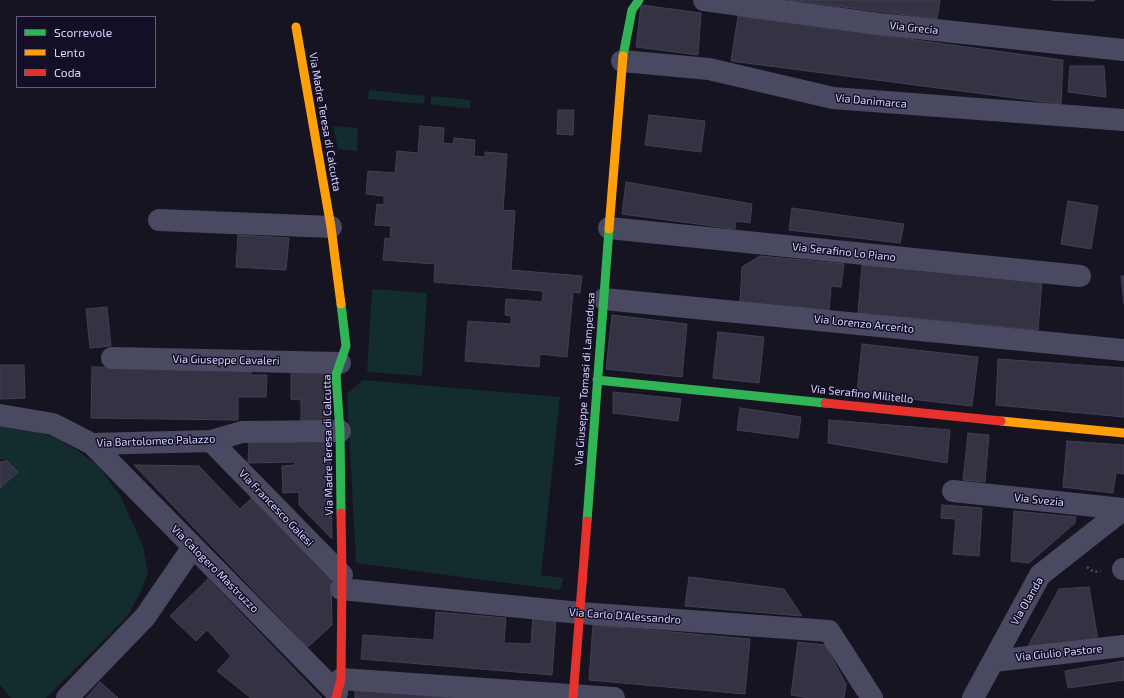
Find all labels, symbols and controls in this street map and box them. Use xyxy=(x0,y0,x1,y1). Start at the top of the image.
legend xyxy=(16,16,156,88)
street label: Via Grecia xyxy=(889,19,939,37)
text: Scorrevole xyxy=(54,25,112,39)
text: Lento xyxy=(54,45,85,59)
street label: Via Madre Teresa di Calcutta xyxy=(306,51,344,193)
text: Coda xyxy=(54,65,81,79)
street label: Via Danimarca xyxy=(835,91,907,111)
street label: Via Serafino Lo Piano xyxy=(791,240,897,264)
street label: Via Giuseppe Tomasi di Lampedusa xyxy=(572,292,598,466)
street label: Via Lorenzo Arcerito xyxy=(813,312,915,336)
street label: Via Giuseppe Cavaleri xyxy=(172,352,280,368)
street label: Via Madre Teresa di Calcutta xyxy=(320,374,336,516)
street label: Via Serafino Militello xyxy=(810,382,914,406)
street label: Via Bartolomeo Palazzo xyxy=(96,432,216,450)
street label: Via Francesco Galesi xyxy=(236,467,316,549)
street label: Via Svezia xyxy=(1013,491,1065,509)
street label: Via Calogero Mastruzzo xyxy=(169,523,261,615)
street label: Via Olanda xyxy=(1008,575,1046,627)
street label: Via Carlo D'Alessandro xyxy=(569,606,681,626)
street label: Via Giulio Pastore xyxy=(1015,642,1103,664)

